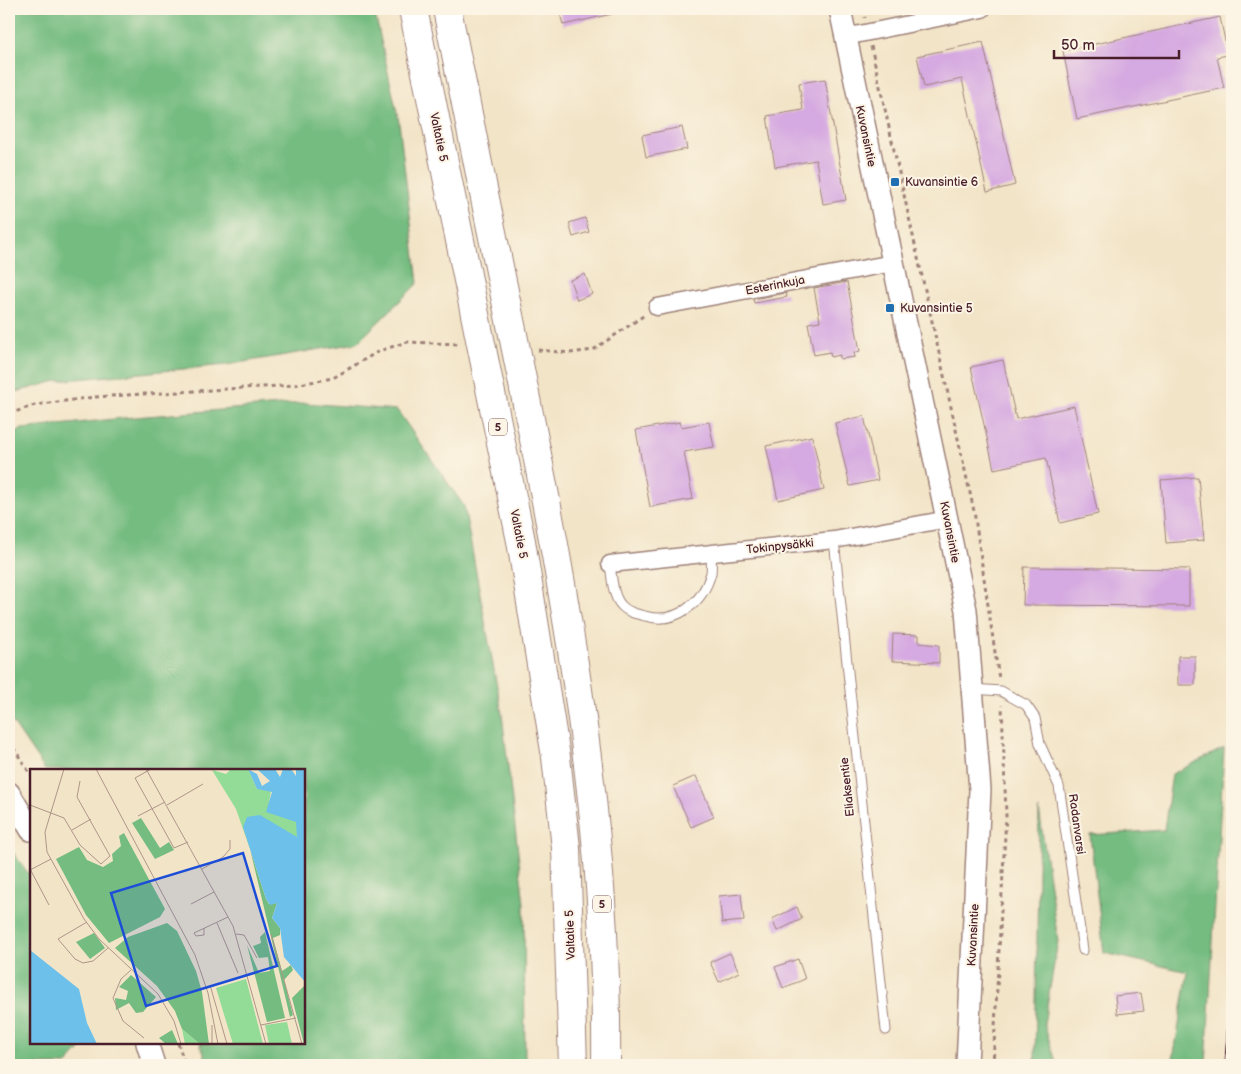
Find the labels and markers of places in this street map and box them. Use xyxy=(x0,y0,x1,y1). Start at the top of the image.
place label: Kuvansintie 6 xyxy=(905,175,978,190)
marker: Kuvansintie 6 xyxy=(889,176,901,188)
place label: Kuvansintie 5 xyxy=(900,301,973,316)
marker: Kuvansintie 5 xyxy=(884,302,896,314)

